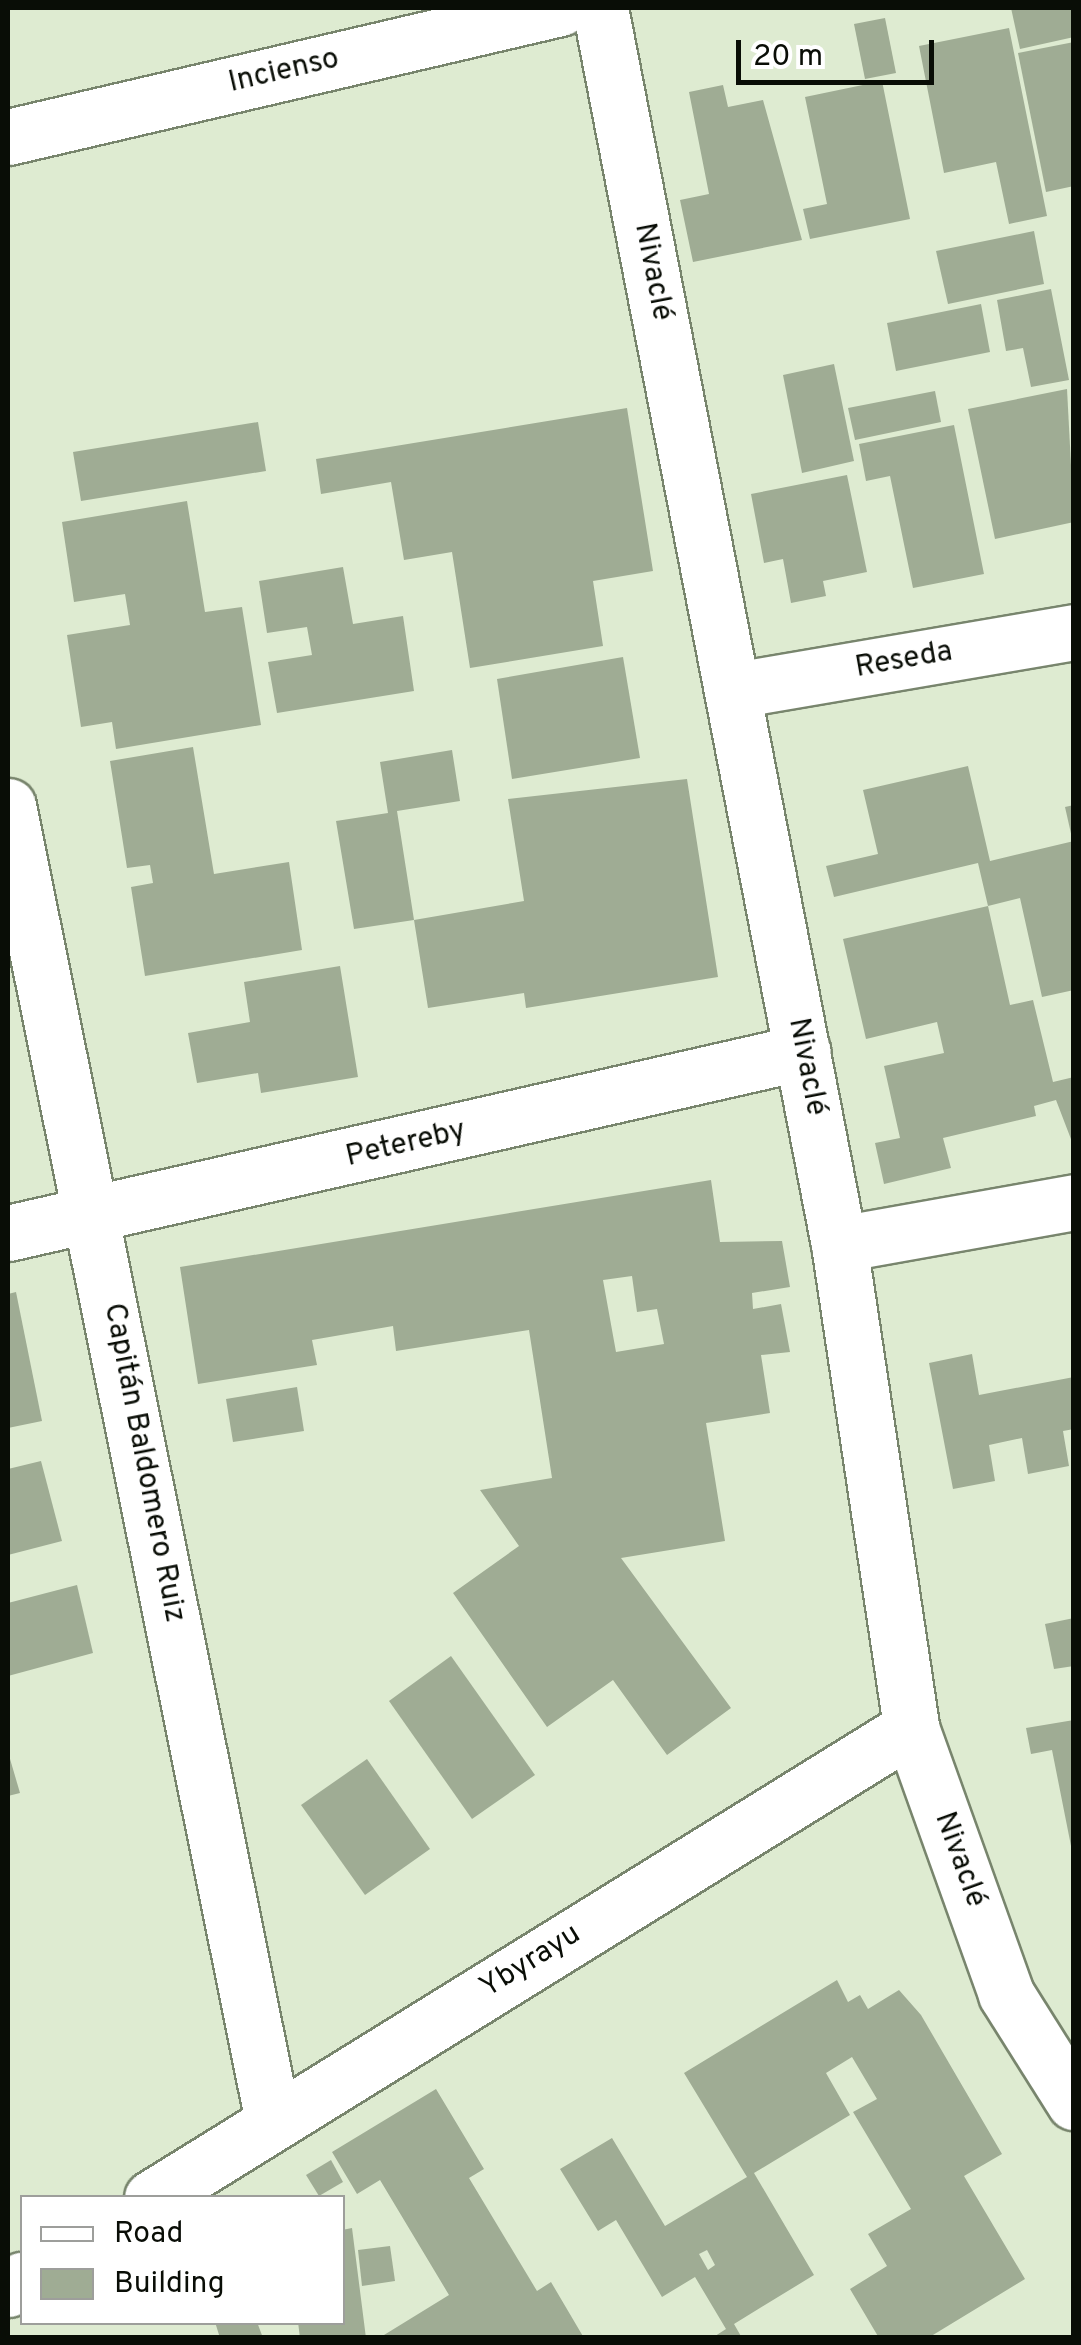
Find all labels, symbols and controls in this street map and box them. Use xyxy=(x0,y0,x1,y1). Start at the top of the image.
scale bar xyxy=(741,20,938,82)
text: 20 m xyxy=(753,39,823,76)
street label: Incienso xyxy=(225,42,343,102)
street label: Nivaclé xyxy=(625,220,679,324)
street label: Reseda xyxy=(853,635,955,687)
street label: Nivaclé xyxy=(779,1015,833,1119)
street label: Petereby xyxy=(343,1114,469,1176)
street label: Capitán Baldomero Ruiz xyxy=(94,1300,192,1626)
street label: Nivaclé xyxy=(925,1807,993,1913)
street label: Ybyrayu xyxy=(474,1917,588,2007)
legend xyxy=(20,2195,345,2325)
text: Road xyxy=(114,2216,183,2253)
text: Building xyxy=(114,2266,225,2303)

